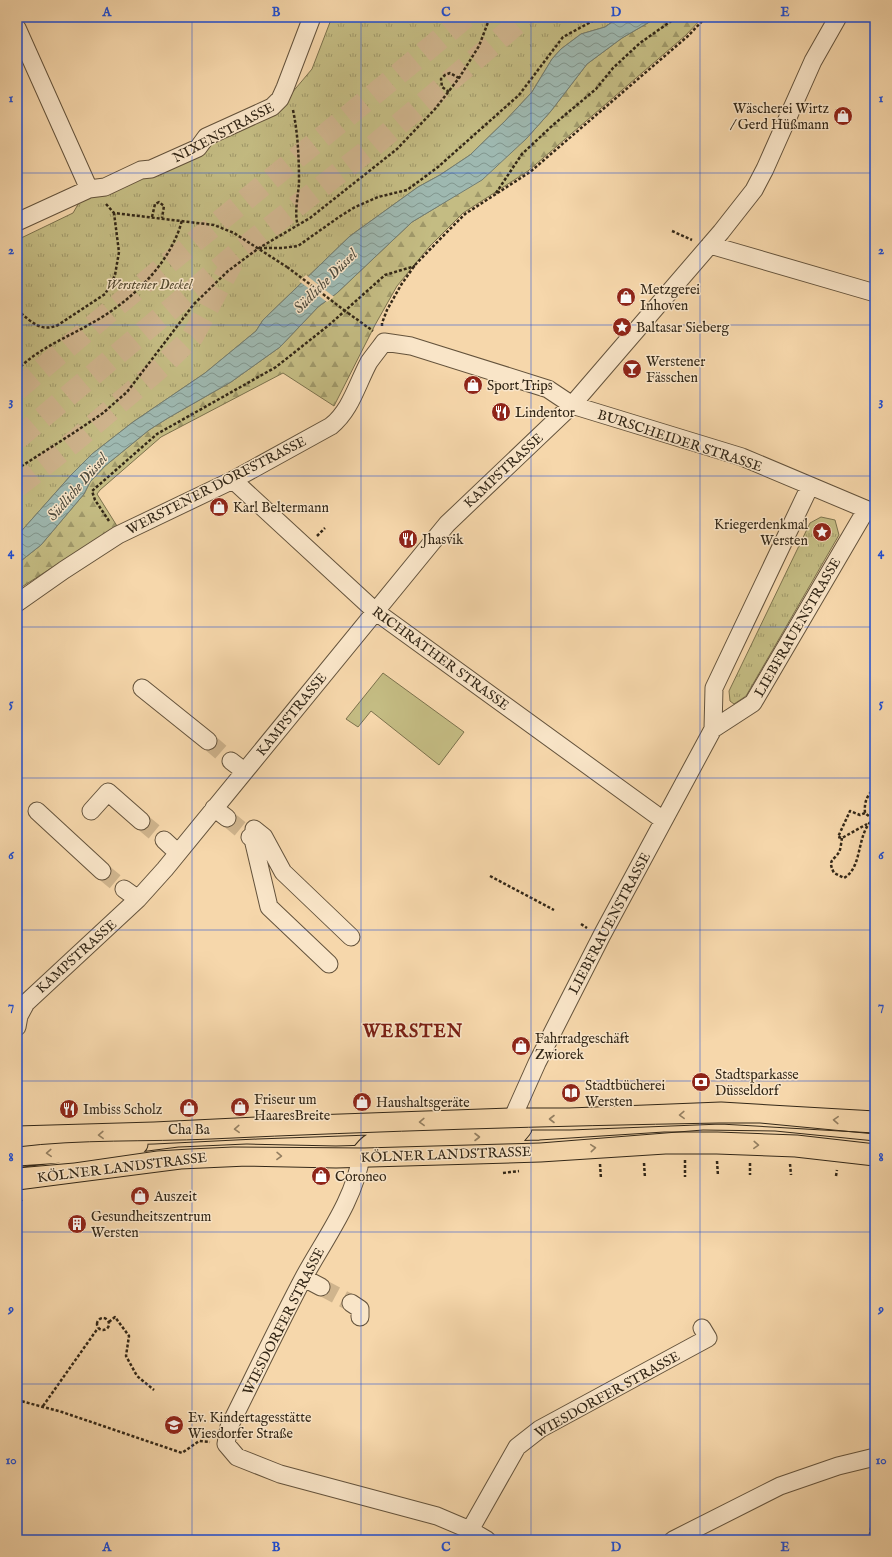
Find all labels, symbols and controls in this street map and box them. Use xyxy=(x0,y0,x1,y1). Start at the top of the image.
text: A xyxy=(102,4,113,21)
text: B xyxy=(272,4,281,21)
text: C xyxy=(441,4,451,21)
text: D xyxy=(611,4,622,21)
text: E xyxy=(780,4,790,21)
text: 1 xyxy=(9,90,14,107)
text: 1 xyxy=(879,90,884,107)
street label: NIXENSTRASSE xyxy=(170,98,278,167)
place label: Wäscherei Wirtz / Gerd Hüßmann xyxy=(730,100,830,134)
shop icon: Wäscherei Wirtz / Gerd Hüßmann xyxy=(832,105,854,127)
text: 2 xyxy=(8,242,14,259)
text: 2 xyxy=(878,242,884,259)
water label: Südliche Düssel xyxy=(289,244,362,317)
park label: Werstener Deckel xyxy=(106,276,194,294)
place label: Metzgerei Inhoven xyxy=(640,281,700,315)
shop icon: Metzgerei Inhoven xyxy=(615,286,637,308)
place icon: Baltasar Sieberg xyxy=(611,316,633,338)
place label: Baltasar Sieberg xyxy=(636,319,730,337)
place label: Werstener Fässchen xyxy=(646,353,705,387)
bar icon: Werstener Fässchen xyxy=(621,358,643,380)
shop icon: Sport Trips xyxy=(462,374,484,396)
place label: Sport Trips xyxy=(487,377,553,395)
text: 3 xyxy=(9,393,14,410)
text: 3 xyxy=(879,393,884,410)
restaurant icon: Lindentor xyxy=(490,401,512,423)
place label: Lindentor xyxy=(515,404,575,422)
street label: BURSCHEIDER STRASSE xyxy=(595,406,765,476)
street label: KAMPSTRASSE xyxy=(460,429,547,512)
street label: WERSTENER DORFSTRASSE xyxy=(123,432,310,539)
water label: Südliche Düssel xyxy=(43,449,113,525)
shop icon: Karl Beltermann xyxy=(208,496,230,518)
place label: Karl Beltermann xyxy=(233,499,329,517)
place label: Kriegerdenkmal Wersten xyxy=(714,516,809,550)
place icon: Kriegerdenkmal Wersten xyxy=(811,521,833,543)
restaurant icon: Jhasvik xyxy=(397,528,419,550)
place label: Jhasvik xyxy=(420,531,464,549)
text: 4 xyxy=(8,544,15,561)
text: 4 xyxy=(878,544,885,561)
street label: LIEBFRAUENSTRASSE xyxy=(751,554,845,701)
street label: RICHRATHER STRASSE xyxy=(368,603,513,715)
street label: KAMPSTRASSE xyxy=(253,669,331,760)
text: 5 xyxy=(9,695,14,712)
text: 5 xyxy=(879,695,884,712)
text: 6 xyxy=(8,847,14,864)
text: 6 xyxy=(878,847,884,864)
street label: LIEBFRAUENSTRASSE xyxy=(565,849,655,998)
street label: KAMPSTRASSE xyxy=(33,916,121,998)
text: 7 xyxy=(8,998,14,1015)
text: 7 xyxy=(878,998,884,1015)
district label: WERSTEN xyxy=(362,1021,463,1044)
place label: Fahrradgeschäft Zwiorek xyxy=(535,1030,630,1064)
shop icon: Fahrradgeschäft Zwiorek xyxy=(510,1035,532,1057)
place label: Stadtsparkasse Düsseldorf xyxy=(715,1066,799,1100)
bank icon: Stadtsparkasse Düsseldorf xyxy=(690,1071,712,1093)
place label: Stadtbücherei Wersten xyxy=(585,1077,665,1111)
library icon: Stadtbücherei Wersten xyxy=(560,1082,582,1104)
place label: Friseur um HaaresBreite xyxy=(254,1091,331,1125)
shop icon: Haushaltsgeräte xyxy=(351,1091,373,1113)
place label: Haushaltsgeräte xyxy=(376,1094,470,1112)
shop icon: Friseur um HaaresBreite xyxy=(229,1096,251,1118)
shop icon: Cha Ba xyxy=(178,1097,200,1119)
restaurant icon: Imbiss Scholz xyxy=(58,1098,80,1120)
place label: Imbiss Scholz xyxy=(83,1101,163,1119)
one-way arrow xyxy=(679,1111,685,1119)
one-way arrow xyxy=(549,1115,555,1123)
one-way arrow xyxy=(833,1116,839,1124)
one-way arrow xyxy=(419,1118,425,1126)
place label: Cha Ba xyxy=(168,1121,211,1139)
one-way arrow xyxy=(234,1124,240,1133)
one-way arrow xyxy=(98,1130,104,1139)
one-way arrow xyxy=(474,1133,480,1141)
one-way arrow xyxy=(753,1140,759,1149)
street label: KÖLNER LANDSTRASSE xyxy=(360,1142,532,1167)
one-way arrow xyxy=(590,1144,596,1153)
street label: KÖLNER LANDSTRASSE xyxy=(36,1148,208,1187)
one-way arrow xyxy=(46,1148,52,1157)
text: 8 xyxy=(8,1149,14,1166)
text: 8 xyxy=(878,1149,884,1166)
one-way arrow xyxy=(276,1152,282,1160)
shop icon: Coroneo xyxy=(310,1165,332,1187)
place label: Coroneo xyxy=(335,1168,387,1186)
shop icon: Auszeit xyxy=(129,1185,151,1207)
place label: Auszeit xyxy=(153,1188,197,1206)
place label: Gesundheitszentrum Wersten xyxy=(91,1208,211,1242)
building icon: Gesundheitszentrum Wersten xyxy=(66,1213,88,1235)
street label: WIESDORFER STRASSE xyxy=(239,1244,329,1398)
text: 9 xyxy=(7,1301,14,1318)
text: 9 xyxy=(877,1301,884,1318)
street label: WIESDORFER STRASSE xyxy=(532,1347,683,1442)
place label: Ev. Kindertagesstätte Wiesdorfer Straße xyxy=(188,1409,312,1443)
school or university icon: Ev. Kindertagesstätte Wiesdorfer Straße xyxy=(163,1414,185,1436)
text: 10 xyxy=(5,1452,17,1469)
text: 10 xyxy=(875,1452,887,1469)
text: A xyxy=(102,1539,113,1556)
text: B xyxy=(272,1539,281,1556)
text: C xyxy=(441,1539,451,1556)
text: D xyxy=(611,1539,622,1556)
text: E xyxy=(780,1539,790,1556)

